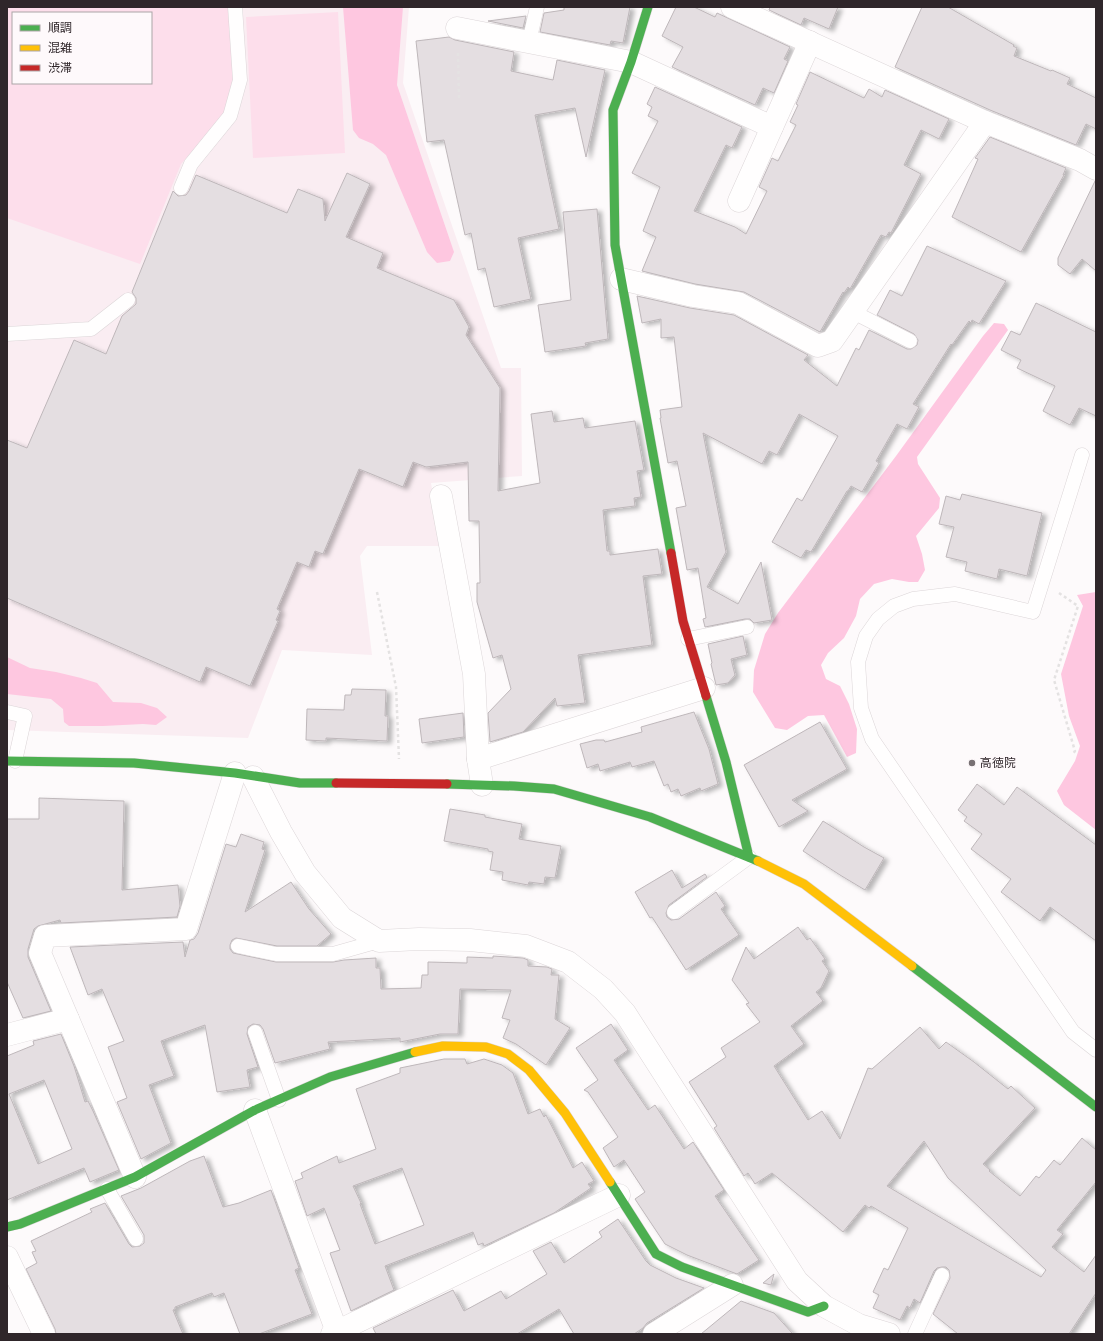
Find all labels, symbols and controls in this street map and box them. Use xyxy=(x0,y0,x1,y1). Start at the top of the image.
legend xyxy=(12,12,152,84)
text: 順調 xyxy=(48,20,72,35)
text: 混雑 xyxy=(48,40,72,55)
text: 渋滞 xyxy=(48,60,72,75)
place label: 高徳院 xyxy=(980,755,1016,770)
marker: 高徳院 xyxy=(967,758,977,768)

